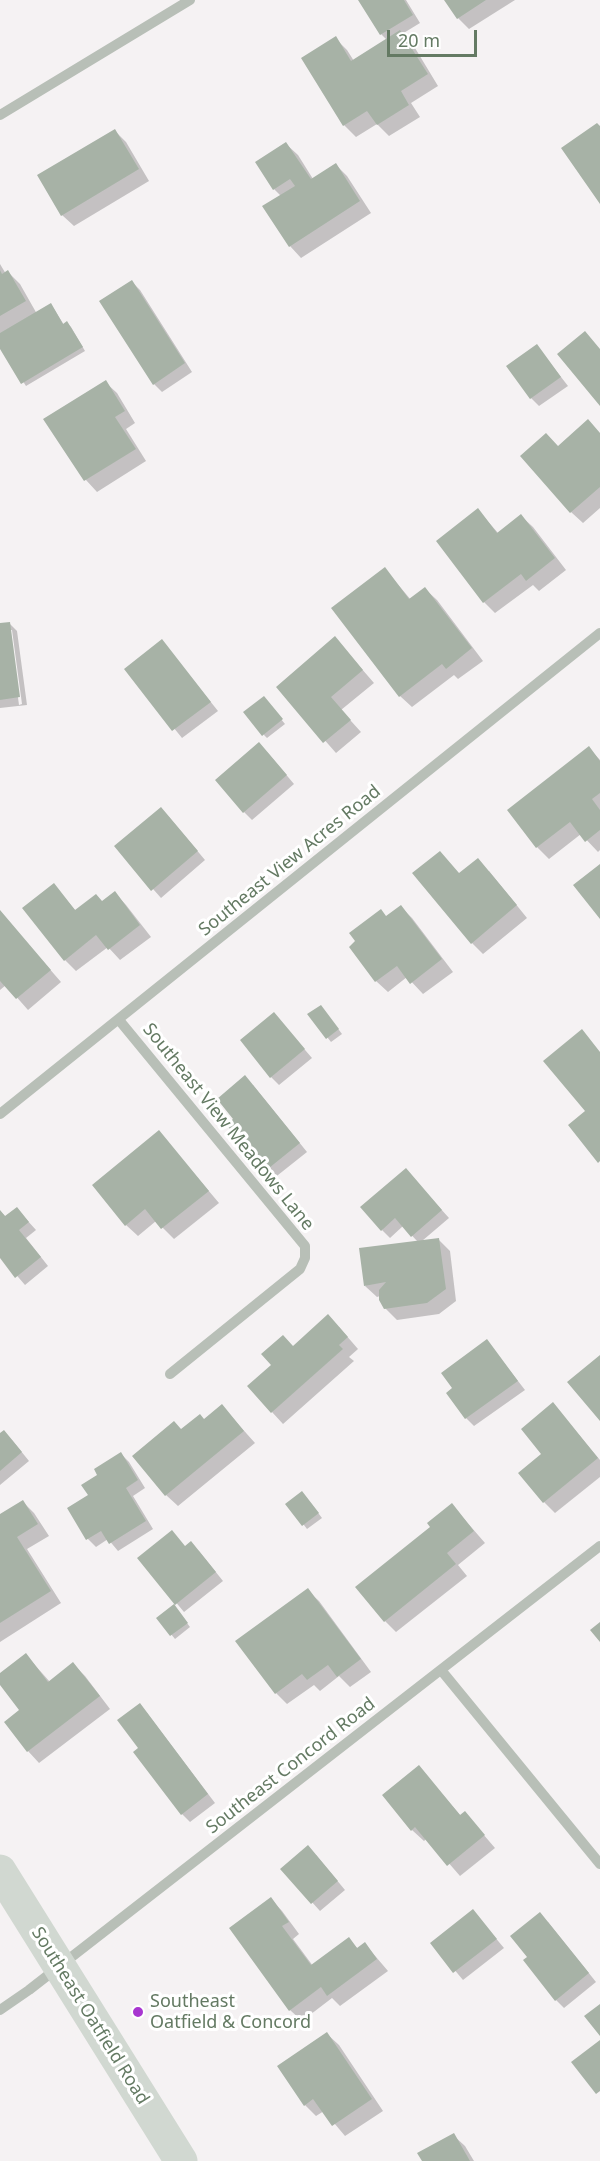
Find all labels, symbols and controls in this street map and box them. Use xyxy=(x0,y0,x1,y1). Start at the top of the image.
scale bar xyxy=(390,18,480,56)
text: 20 m xyxy=(398,28,440,52)
street label: Southeast View Acres Road xyxy=(195,781,385,941)
street label: Southeast View Meadows Lane xyxy=(138,1019,318,1235)
street label: Southeast Concord Road xyxy=(202,1693,380,1839)
street label: Southeast Oatfield Road xyxy=(27,1923,153,2109)
place label: Southeast Oatfield & Concord xyxy=(150,1991,311,2034)
marker: Southeast Oatfield & Concord xyxy=(131,2005,145,2019)

